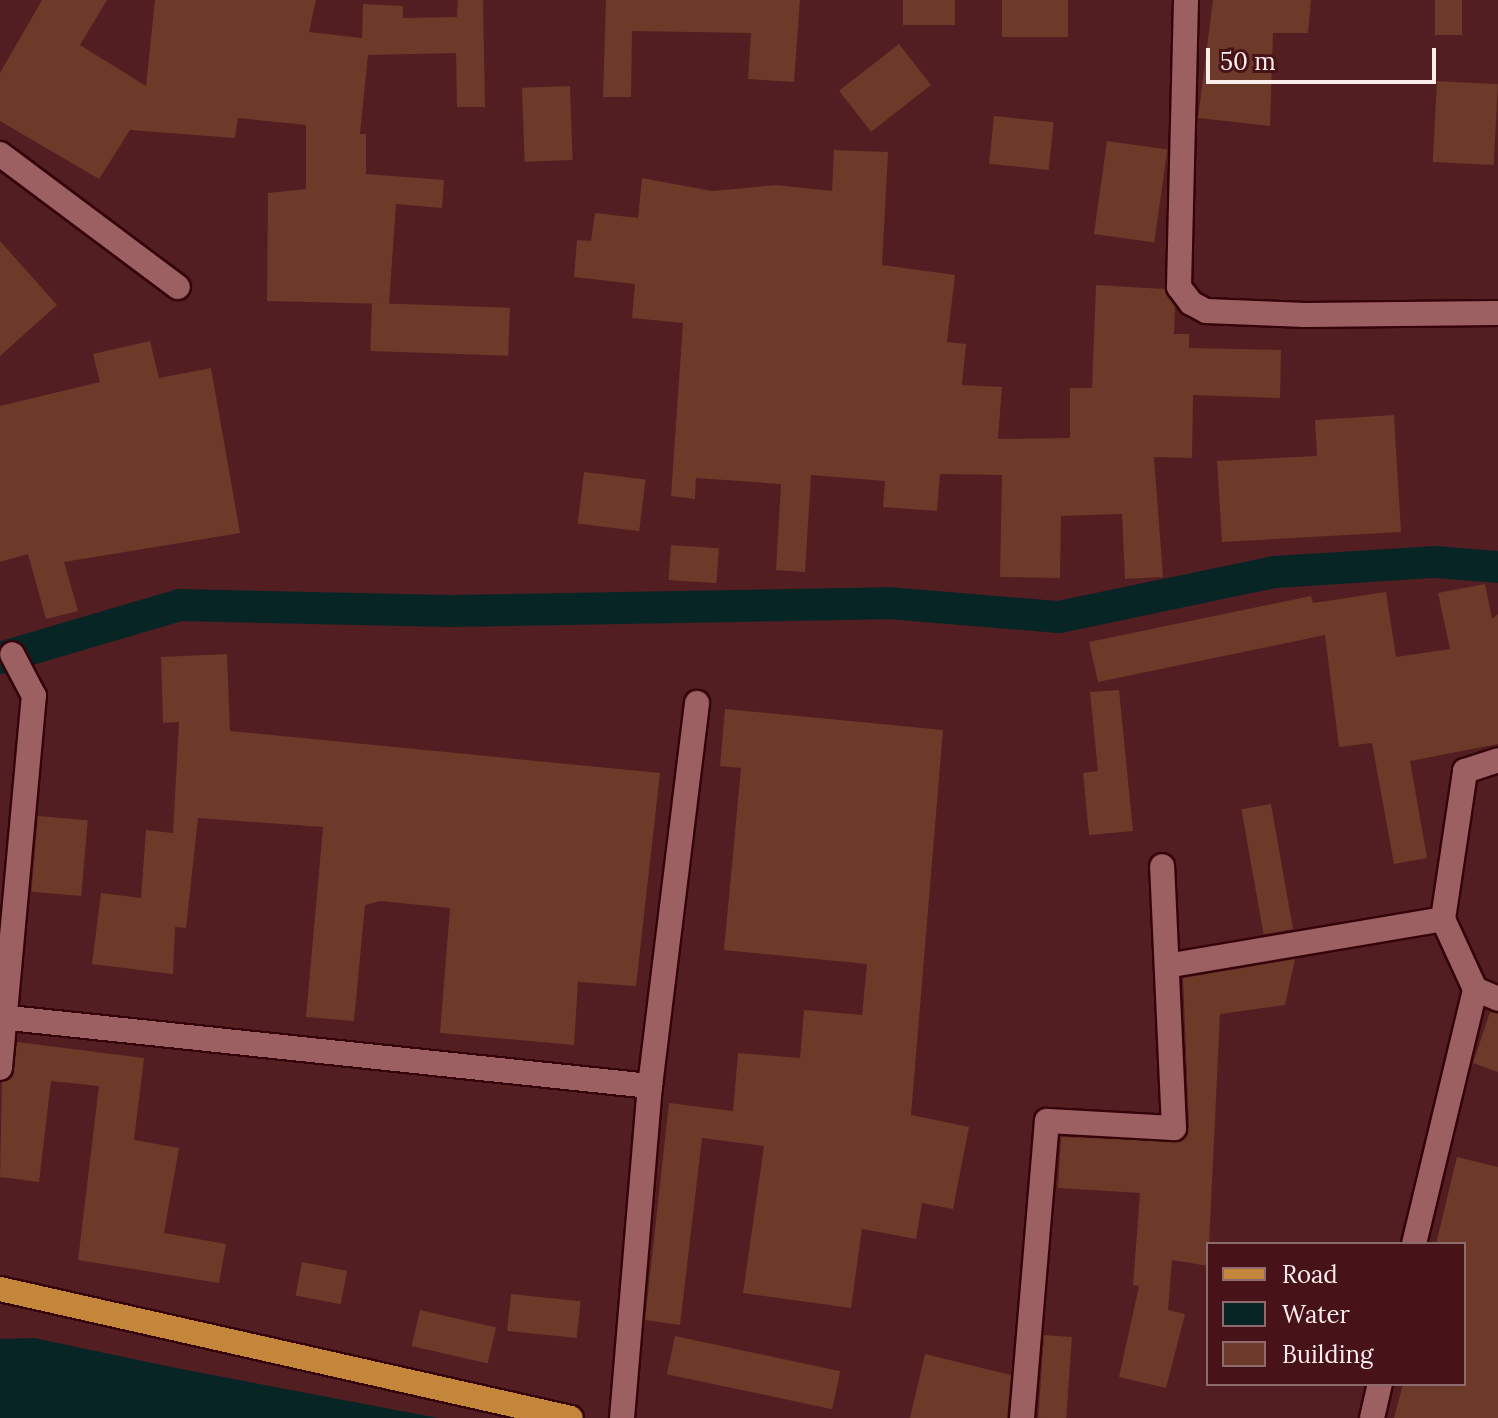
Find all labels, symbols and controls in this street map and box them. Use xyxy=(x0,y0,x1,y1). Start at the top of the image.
scale bar xyxy=(1210,32,1440,82)
text: 50 m xyxy=(1220,46,1276,77)
legend xyxy=(1206,1242,1466,1386)
text: Road xyxy=(1282,1259,1338,1290)
text: Water xyxy=(1282,1299,1350,1330)
text: Building xyxy=(1282,1339,1373,1370)

